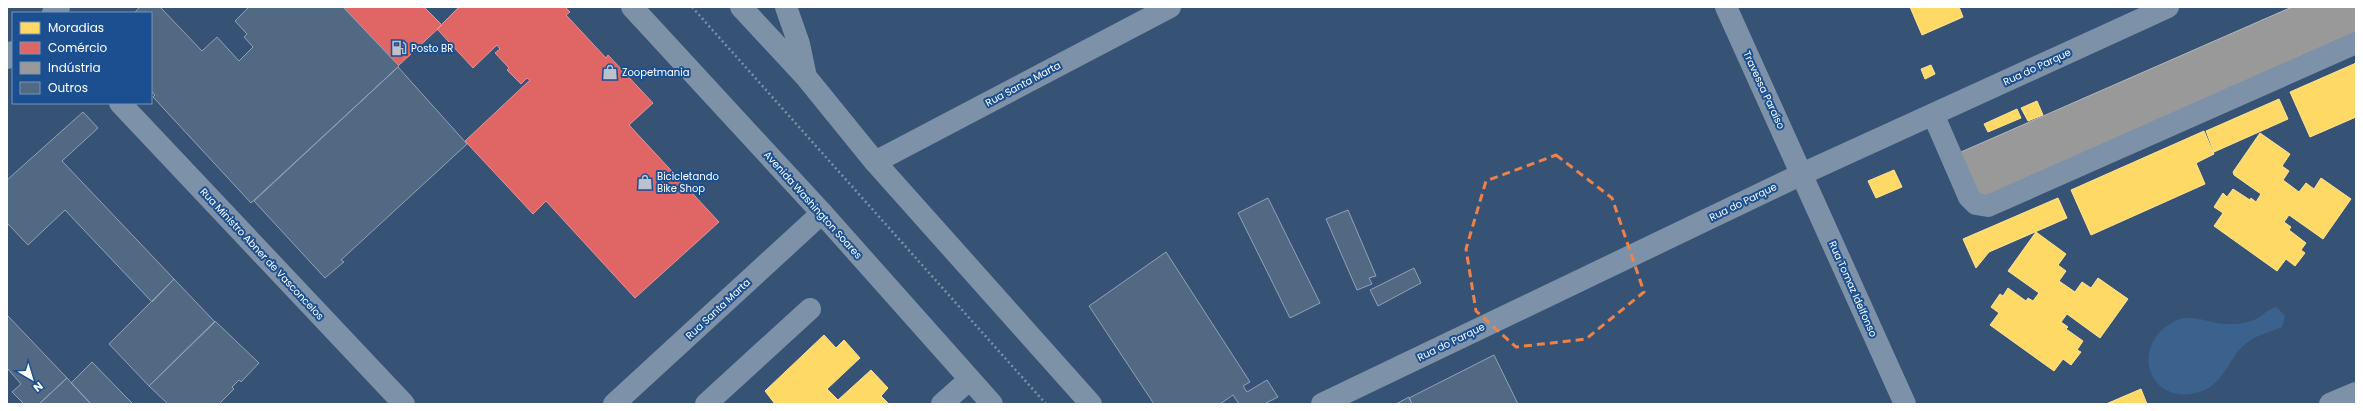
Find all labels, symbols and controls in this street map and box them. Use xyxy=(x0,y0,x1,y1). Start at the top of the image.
legend xyxy=(12,12,152,104)
text: Moradias xyxy=(48,19,104,36)
text: Comércio xyxy=(48,39,107,56)
fuel station icon: Posto BR xyxy=(390,39,408,57)
place label: Posto BR xyxy=(411,41,453,56)
street label: Rua do Parque xyxy=(2001,45,2073,89)
street label: Travessa Paraíso xyxy=(1739,48,1789,132)
street label: Rua Santa Marta xyxy=(983,58,1063,110)
text: Indústria xyxy=(48,59,101,76)
shop icon: Zoopetmania xyxy=(601,63,619,81)
place label: Zoopetmania xyxy=(622,65,690,80)
text: Outros xyxy=(48,79,88,96)
street label: Avenida Washington Soares xyxy=(760,148,866,262)
place label: Bicicletando Bike Shop xyxy=(657,169,719,196)
shop icon: Bicicletando Bike Shop xyxy=(636,173,654,191)
street label: Rua do Parque xyxy=(1707,179,1779,225)
street label: Rua Ministro Abner de Vasconcelos xyxy=(197,185,327,323)
street label: Rua Tomaz Idelfonso xyxy=(1825,239,1881,339)
street label: Rua Santa Marta xyxy=(682,275,754,343)
street label: Rua do Parque xyxy=(1415,319,1487,365)
north arrow xyxy=(12,359,52,399)
text: N xyxy=(30,378,46,396)

